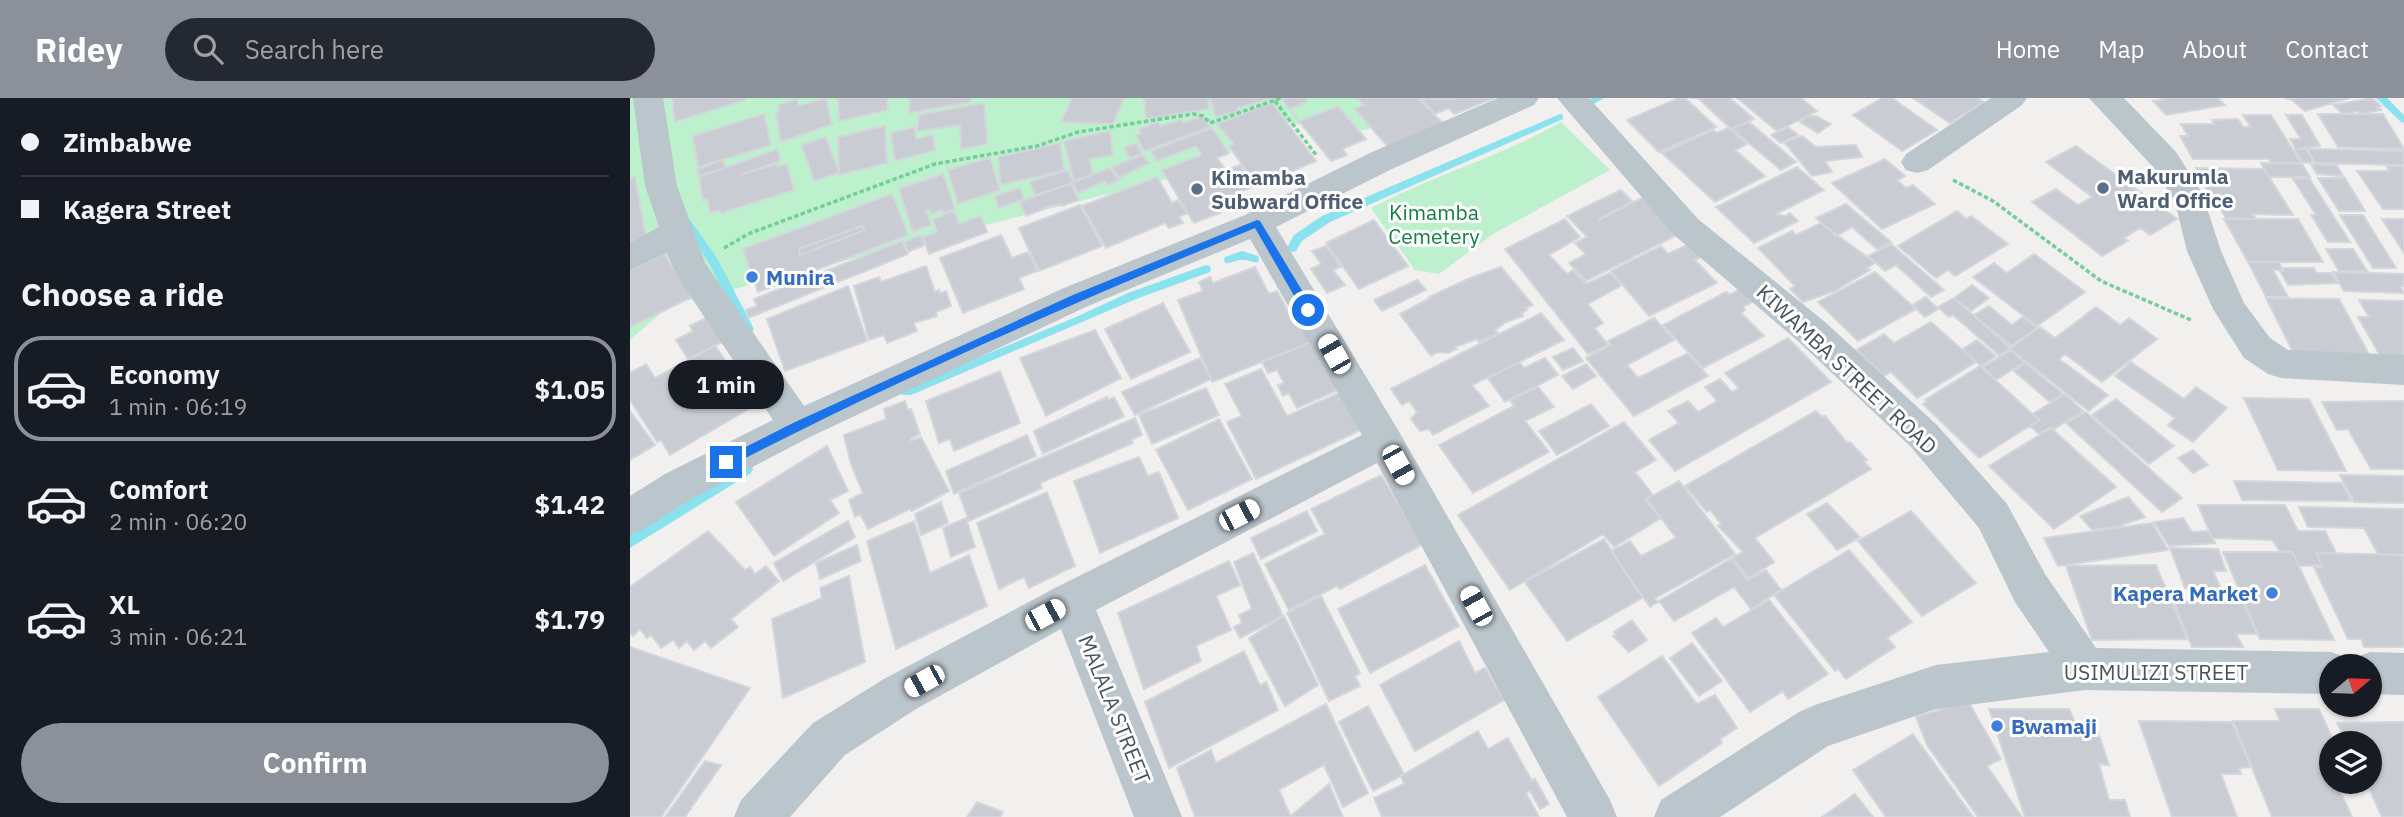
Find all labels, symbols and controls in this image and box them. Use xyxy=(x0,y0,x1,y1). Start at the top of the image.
search box xyxy=(165,18,655,81)
text: Ridey xyxy=(35,28,123,71)
icon: search xyxy=(189,30,227,68)
text: Search here xyxy=(245,32,384,66)
text: Home xyxy=(1996,33,2060,65)
text: Map xyxy=(2098,33,2144,65)
text: About xyxy=(2182,33,2247,65)
text: Contact xyxy=(2285,33,2369,65)
text: Zimbabwe xyxy=(63,125,192,159)
place label: Makurumla Ward Office xyxy=(2117,162,2234,214)
place label: Kimamba Subward Office xyxy=(1211,163,1364,215)
marker: Makurumla Ward Office xyxy=(2095,180,2111,196)
marker: Kimamba Subward Office xyxy=(1189,181,1205,197)
text: Kagera Street xyxy=(63,192,231,226)
park label: Kimamba Cemetery xyxy=(1388,198,1480,250)
place label: Munira xyxy=(766,263,834,291)
marker: Munira xyxy=(744,269,760,285)
text: Choose a ride xyxy=(21,273,224,315)
street label: KIWAMBA STREET ROAD xyxy=(1751,278,1943,460)
route start xyxy=(1292,294,1324,326)
car xyxy=(1315,331,1354,377)
icon: car xyxy=(25,357,88,420)
text: Economy xyxy=(109,357,220,391)
callout: 1 min xyxy=(668,360,784,410)
text: 1 min xyxy=(696,369,756,399)
text: $1.05 xyxy=(535,372,605,406)
text: 1 min · 06:19 xyxy=(109,391,247,421)
car xyxy=(1379,442,1418,488)
route end xyxy=(710,446,742,478)
icon: car xyxy=(25,472,88,535)
text: Comfort xyxy=(109,472,208,506)
text: $1.42 xyxy=(535,487,605,521)
car xyxy=(1216,496,1263,534)
text: 2 min · 06:20 xyxy=(109,506,247,536)
place label: Kapera Market xyxy=(2113,579,2258,607)
car xyxy=(1457,583,1496,629)
marker: Kapera Market xyxy=(2264,585,2280,601)
icon: car xyxy=(25,587,88,650)
text: XL xyxy=(109,587,140,621)
car xyxy=(1022,596,1069,634)
text: $1.79 xyxy=(535,602,605,636)
text: 3 min · 06:21 xyxy=(109,621,247,651)
street label: MALALA STREET xyxy=(1072,630,1158,788)
north arrow xyxy=(2319,654,2382,718)
map controls xyxy=(2319,654,2382,794)
street label: USIMULIZI STREET xyxy=(2064,658,2248,686)
car xyxy=(901,662,948,700)
place label: Bwamaji xyxy=(2011,712,2097,740)
marker: Bwamaji xyxy=(1989,718,2005,734)
button: Confirm xyxy=(21,723,609,803)
button: layers xyxy=(2319,731,2382,794)

